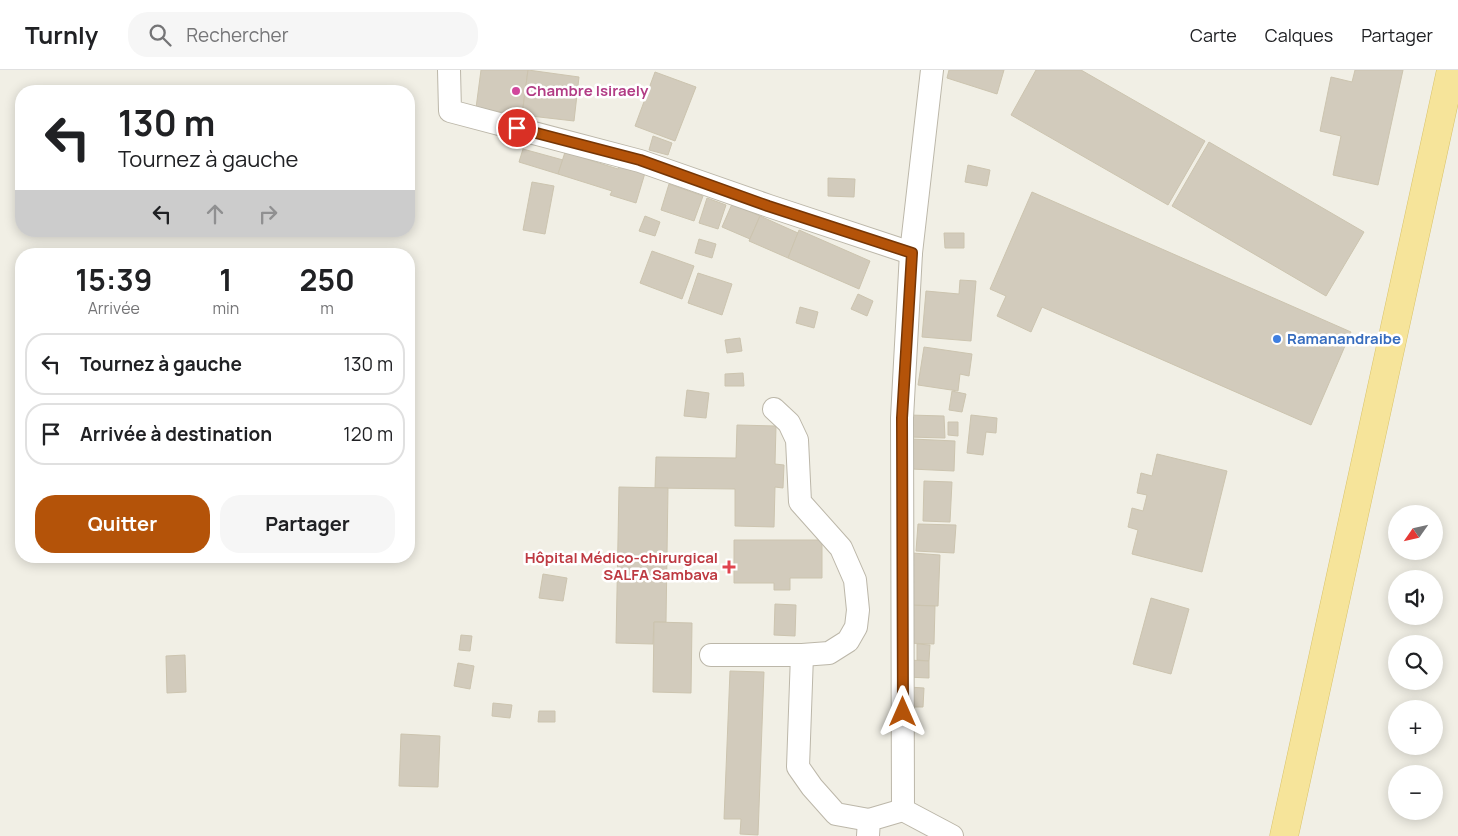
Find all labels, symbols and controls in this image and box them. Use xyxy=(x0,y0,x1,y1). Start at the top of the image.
search box xyxy=(128,12,478,57)
text: Turnly xyxy=(25,18,98,51)
icon: search xyxy=(146,21,174,49)
text: Rechercher xyxy=(186,22,289,48)
text: Carte xyxy=(1190,23,1237,47)
text: Calques xyxy=(1265,23,1333,47)
text: Partager xyxy=(1361,23,1433,47)
place label: Chambre Isiraely xyxy=(526,80,649,101)
marker: Chambre Isiraely xyxy=(510,85,522,97)
text: 130 m xyxy=(118,99,215,147)
icon: left xyxy=(35,105,100,170)
pin xyxy=(496,107,538,149)
icon: arrive xyxy=(503,114,531,142)
text: Tournez à gauche xyxy=(118,144,298,174)
icon: left xyxy=(148,200,176,228)
icon: ahead xyxy=(201,200,229,228)
icon: right xyxy=(254,200,282,228)
text: 15:39 xyxy=(75,259,152,300)
text: 1 xyxy=(219,259,233,300)
text: 250 xyxy=(300,259,355,300)
text: Arrivée xyxy=(88,297,140,319)
text: min xyxy=(213,297,239,319)
text: m xyxy=(320,297,334,319)
place label: Ramanandraibe xyxy=(1287,328,1401,349)
marker: Ramanandraibe xyxy=(1271,333,1283,345)
icon: left xyxy=(37,350,65,378)
text: Tournez à gauche xyxy=(80,351,242,377)
text: 130 m xyxy=(344,351,393,377)
icon: arrive xyxy=(37,420,65,448)
text: Arrivée à destination xyxy=(80,421,272,447)
text: 120 m xyxy=(343,421,393,447)
button: Quitter xyxy=(35,495,210,553)
button: Partager xyxy=(220,495,395,553)
north arrow xyxy=(1388,505,1442,560)
map controls xyxy=(1388,505,1443,820)
place label: Hôpital Médico-chirurgical SALFA Sambava xyxy=(525,547,718,585)
marker: Hôpital Médico-chirurgical SALFA Sambava xyxy=(722,560,736,574)
button: sound xyxy=(1388,570,1443,625)
button: search xyxy=(1388,635,1443,690)
position arrow xyxy=(876,685,928,737)
button: + xyxy=(1388,700,1443,755)
button: − xyxy=(1388,765,1443,820)

